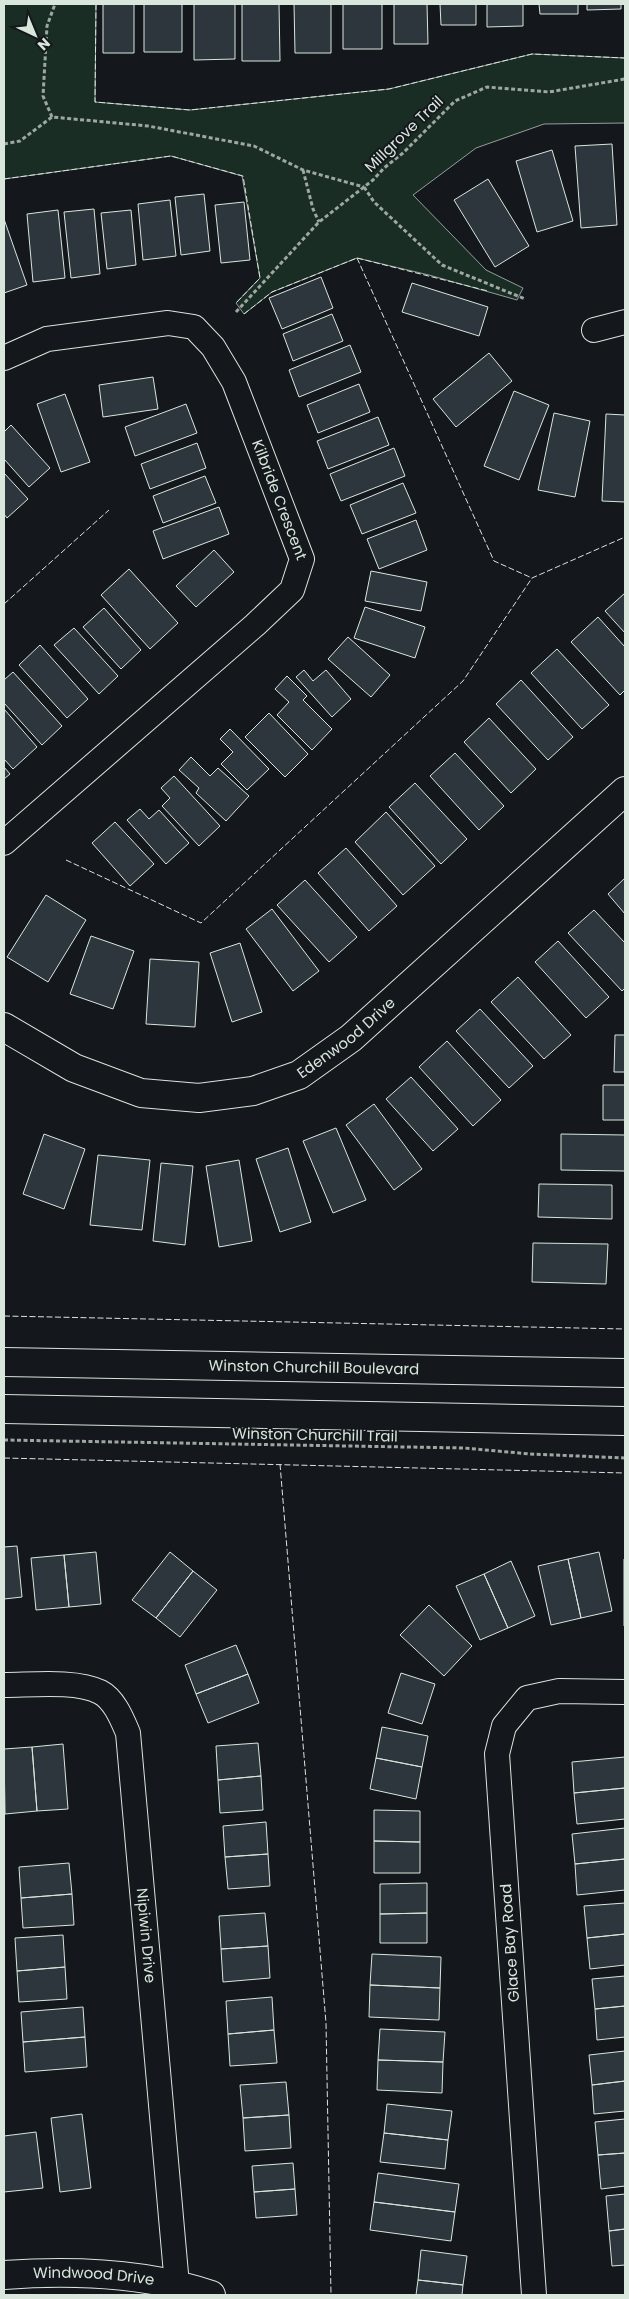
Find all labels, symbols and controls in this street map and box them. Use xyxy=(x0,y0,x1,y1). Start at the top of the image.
north arrow xyxy=(10,10,60,60)
text: N xyxy=(33,34,55,55)
street label: Millgrove Trail xyxy=(360,91,448,177)
street label: Kilbride Crescent xyxy=(247,437,312,563)
street label: Edenwood Drive xyxy=(293,992,399,1083)
street label: Winston Churchill Boulevard xyxy=(209,1355,419,1379)
street label: Winston Churchill Trail xyxy=(232,1423,398,1446)
street label: Glace Bay Road xyxy=(495,1883,524,2003)
street label: Nipiwin Drive xyxy=(132,1887,161,1984)
street label: Windwood Drive xyxy=(33,2262,156,2290)

